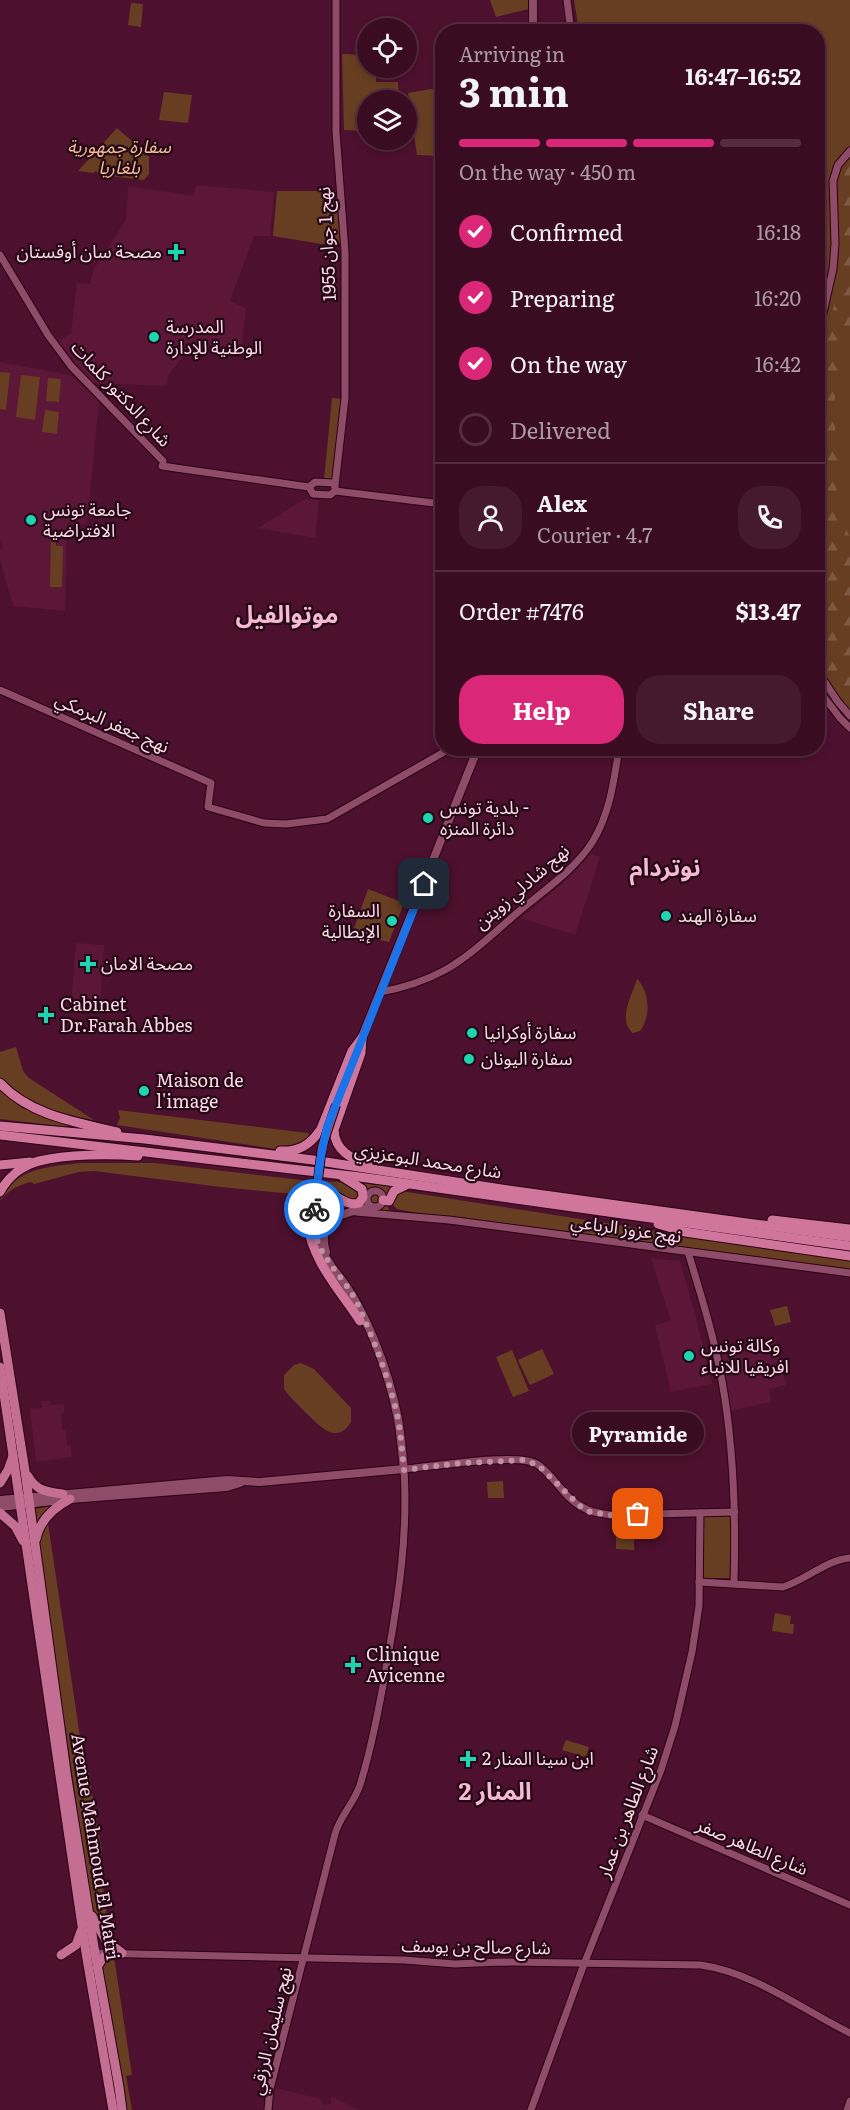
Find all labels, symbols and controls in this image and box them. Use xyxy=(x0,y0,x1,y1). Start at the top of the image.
map controls xyxy=(357,18,417,150)
button: locate xyxy=(357,18,417,78)
text: Arriving in xyxy=(459,38,565,68)
text: 16:47–16:52 xyxy=(685,59,801,92)
text: 3 min xyxy=(459,61,569,119)
button: layers xyxy=(357,90,417,150)
park label: سفارة جمهورية بلغاريا xyxy=(67,132,172,180)
text: On the way · 450 m xyxy=(459,156,636,186)
street label: نهج 1 جوان 1955 xyxy=(309,186,343,302)
icon: check xyxy=(459,215,492,248)
text: Confirmed xyxy=(510,215,623,248)
text: 16:18 xyxy=(756,216,801,246)
place label: مصحة سان أوقستان xyxy=(16,237,162,264)
marker: مصحة سان أوقستان xyxy=(167,243,185,261)
icon: check xyxy=(459,281,492,314)
text: Preparing xyxy=(510,281,614,314)
text: 16:20 xyxy=(754,282,801,312)
place label: المدرسة الوطنية للإدارة xyxy=(166,312,262,360)
marker: المدرسة الوطنية للإدارة xyxy=(147,330,161,344)
street label: شارع الدكتور كلمات xyxy=(64,334,178,453)
icon: check xyxy=(459,347,492,380)
text: On the way xyxy=(510,347,627,380)
text: 16:42 xyxy=(755,348,801,378)
text: Delivered xyxy=(510,413,611,446)
button: person xyxy=(459,486,522,549)
text: Alex xyxy=(537,486,587,519)
button: phone xyxy=(738,486,801,549)
place label: جامعة تونس الافتراضية xyxy=(43,495,132,543)
marker: جامعة تونس الافتراضية xyxy=(24,513,38,527)
text: Courier · 4.7 xyxy=(537,519,652,549)
text: Order #7476 xyxy=(459,594,584,627)
text: $13.47 xyxy=(736,594,801,627)
district label: موتوالفيل xyxy=(236,595,338,630)
button: Help xyxy=(459,675,624,744)
button: Share xyxy=(636,675,801,744)
street label: نهج جعفر البرمكي xyxy=(51,684,174,760)
place label: بلدية تونس - دائرة المنزه xyxy=(440,793,529,841)
marker: بلدية تونس - دائرة المنزه xyxy=(421,811,435,825)
street label: نهج شادلي زويتن xyxy=(467,837,575,936)
district label: نوتردام xyxy=(630,848,701,886)
pin xyxy=(398,858,449,909)
icon: home xyxy=(407,867,440,900)
place label: السفارة الإيطالية xyxy=(322,896,380,944)
place label: سفارة الهند xyxy=(678,901,757,928)
marker: سفارة الهند xyxy=(659,909,673,923)
marker: السفارة الإيطالية xyxy=(385,914,399,928)
place label: مصحة الامان xyxy=(101,949,193,976)
marker: مصحة الامان xyxy=(79,955,97,973)
place label: Cabinet Dr.Farah Abbes xyxy=(60,990,192,1038)
marker: Cabinet Dr.Farah Abbes xyxy=(37,1006,55,1024)
place label: سفارة أوكرانيا xyxy=(484,1018,576,1045)
marker: سفارة أوكرانيا xyxy=(465,1026,479,1040)
place label: سفارة اليونان xyxy=(481,1044,573,1071)
marker: سفارة اليونان xyxy=(462,1052,476,1066)
place label: Maison de l'image xyxy=(156,1066,244,1114)
marker: Maison de l'image xyxy=(137,1084,151,1098)
street label: شارع محمد البوعزيزي xyxy=(352,1135,504,1186)
courier xyxy=(284,1179,344,1239)
icon: bike xyxy=(298,1193,331,1226)
street label: نهج عزوز الرباعي xyxy=(569,1206,683,1250)
place label: وكالة تونس افريقيا للانباء xyxy=(701,1331,789,1379)
marker: وكالة تونس افريقيا للانباء xyxy=(682,1349,696,1363)
callout: Pyramide xyxy=(572,1412,704,1454)
text: Pyramide xyxy=(589,1418,687,1448)
pin xyxy=(612,1488,663,1539)
icon: bag xyxy=(621,1497,654,1530)
place label: Clinique Avicenne xyxy=(366,1640,445,1688)
marker: Clinique Avicenne xyxy=(344,1656,362,1674)
street label: Avenue Mahmoud El Matri xyxy=(65,1732,128,1962)
street label: شارع الطاهر بن عمار xyxy=(589,1741,666,1883)
place label: ابن سينا المنار 2 xyxy=(482,1744,594,1771)
marker: ابن سينا المنار 2 xyxy=(459,1750,477,1768)
district label: المنار 2 xyxy=(458,1772,532,1807)
street label: شارع الطاهر صفر xyxy=(691,1810,813,1883)
street label: شارع صالح بن يوسف xyxy=(401,1931,551,1962)
street label: نهج سليمان الرزقي xyxy=(242,1964,299,2098)

